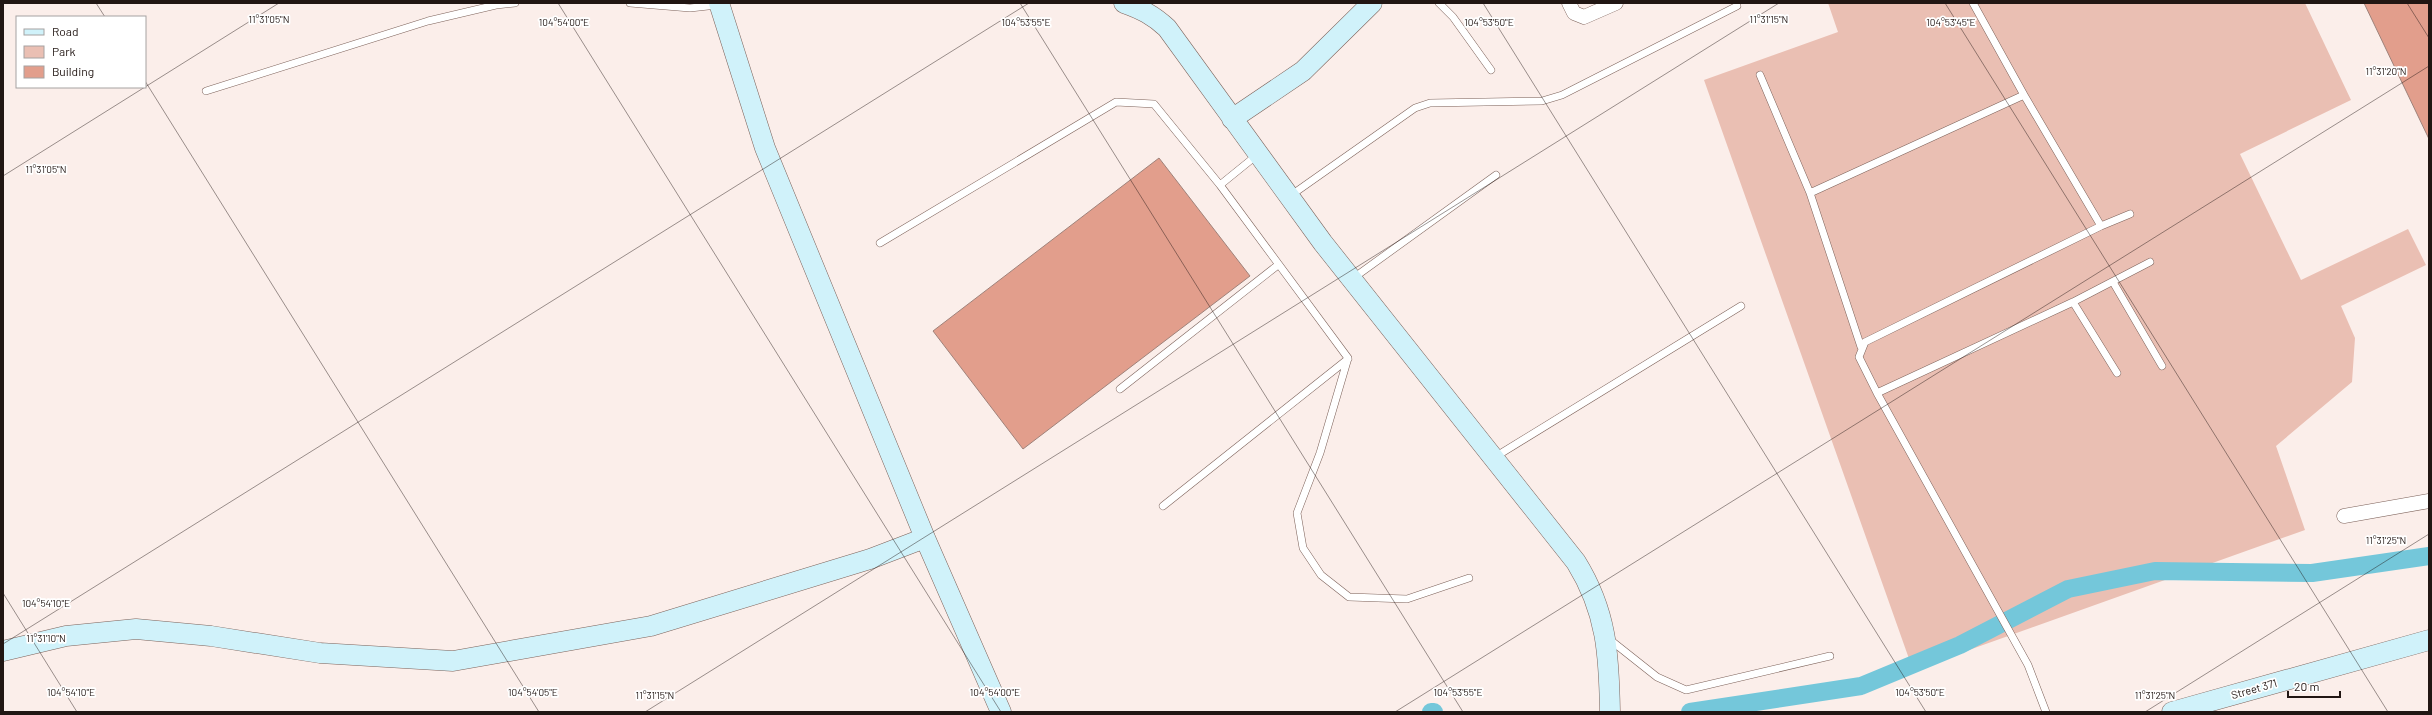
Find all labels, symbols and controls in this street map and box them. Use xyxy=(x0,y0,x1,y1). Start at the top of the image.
text: 11°31'05"N xyxy=(249,13,289,25)
text: 11°31'15"N xyxy=(1750,13,1788,25)
legend xyxy=(16,16,146,88)
text: 104°54'00"E xyxy=(539,16,589,28)
text: 104°53'55"E xyxy=(1001,16,1051,28)
text: 104°53'50"E xyxy=(1464,16,1514,28)
text: 104°53'45"E xyxy=(1926,16,1976,28)
text: Road xyxy=(52,24,79,38)
text: Park xyxy=(52,44,76,58)
text: Building xyxy=(52,64,94,78)
text: 11°31'20"N xyxy=(2365,65,2407,77)
text: 11°31'05"N xyxy=(26,163,66,175)
text: 11°31'25"N xyxy=(2366,534,2406,546)
text: 104°54'10"E xyxy=(22,597,70,609)
text: 11°31'10"N xyxy=(26,632,66,644)
scale bar xyxy=(2288,673,2340,699)
street label: Street 371 xyxy=(2229,676,2278,701)
text: 20 m xyxy=(2294,679,2320,693)
text: 104°54'10"E xyxy=(47,686,95,698)
text: 104°54'05"E xyxy=(508,686,558,698)
text: 104°54'00"E xyxy=(970,686,1020,698)
text: 104°53'55"E xyxy=(1433,686,1483,698)
text: 104°53'50"E xyxy=(1895,686,1945,698)
text: 11°31'15"N xyxy=(636,689,674,701)
text: 11°31'25"N xyxy=(2135,689,2175,701)

